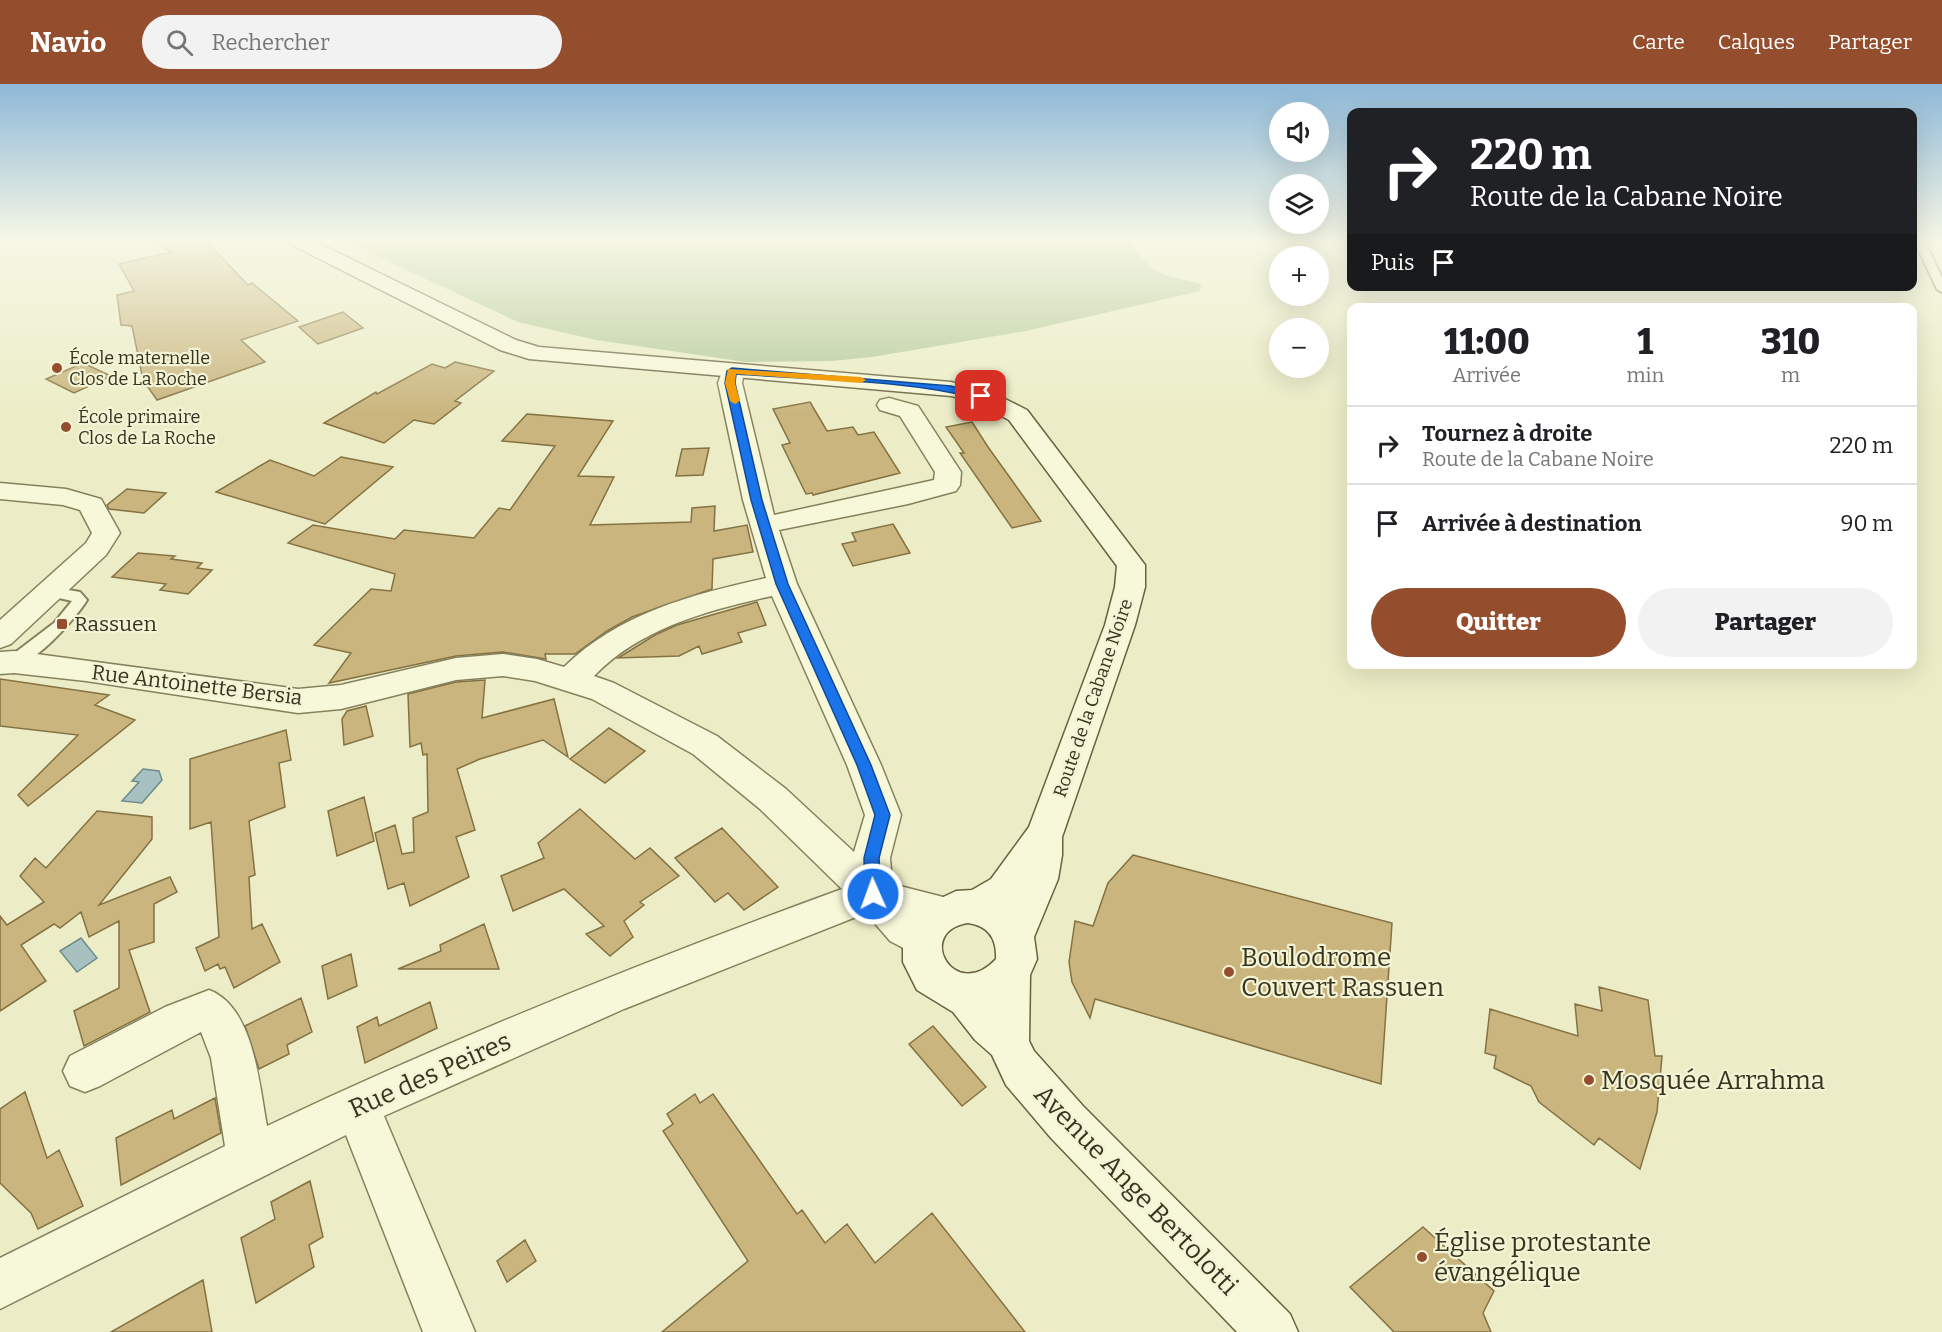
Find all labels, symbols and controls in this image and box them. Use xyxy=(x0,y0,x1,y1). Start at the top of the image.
search box xyxy=(142,15,562,69)
text: Navio xyxy=(30,26,106,59)
icon: search xyxy=(163,26,196,59)
text: Rechercher xyxy=(211,29,330,56)
text: Carte xyxy=(1632,29,1685,55)
text: Calques xyxy=(1718,29,1795,55)
text: Partager xyxy=(1828,29,1912,55)
map controls xyxy=(1269,102,1329,378)
button: sound xyxy=(1269,102,1329,162)
text: 220 m xyxy=(1470,130,1592,180)
icon: right xyxy=(1371,132,1449,210)
button: layers xyxy=(1269,174,1329,234)
text: Route de la Cabane Noire xyxy=(1470,181,1783,213)
button: + xyxy=(1269,246,1329,306)
icon: arrive xyxy=(1427,246,1460,279)
text: Puis xyxy=(1371,249,1415,276)
button: − xyxy=(1269,318,1329,378)
text: 11:00 xyxy=(1444,320,1530,364)
text: 1 xyxy=(1637,320,1653,364)
text: 310 xyxy=(1761,320,1820,364)
place label: École maternelle Clos de La Roche xyxy=(69,346,210,390)
marker: École maternelle Clos de La Roche xyxy=(50,361,64,375)
text: Arrivée xyxy=(1452,363,1521,387)
text: min xyxy=(1626,363,1664,387)
text: m xyxy=(1781,363,1800,387)
pin xyxy=(955,370,1006,421)
icon: arrive xyxy=(964,379,997,412)
place label: École primaire Clos de La Roche xyxy=(78,405,216,449)
marker: École primaire Clos de La Roche xyxy=(59,420,73,434)
text: Tournez à droite xyxy=(1422,420,1592,447)
icon: right xyxy=(1371,429,1404,462)
text: 220 m xyxy=(1830,432,1893,459)
text: Route de la Cabane Noire xyxy=(1422,447,1654,471)
icon: arrive xyxy=(1371,507,1404,540)
text: Arrivée à destination xyxy=(1422,510,1642,537)
text: 90 m xyxy=(1841,510,1893,537)
button: Quitter xyxy=(1371,588,1626,657)
button: Partager xyxy=(1638,588,1893,657)
street label: Route de la Cabane Noire xyxy=(1049,596,1137,800)
place label: Rassuen xyxy=(74,611,157,637)
marker: Rassuen xyxy=(55,617,69,631)
street label: Rue Antoinette Bersia xyxy=(90,659,304,711)
position arrow xyxy=(841,862,905,926)
place label: Boulodrome Couvert Rassuen xyxy=(1241,942,1444,1003)
marker: Boulodrome Couvert Rassuen xyxy=(1222,965,1236,979)
street label: Rue des Peires xyxy=(344,1025,516,1125)
place label: Mosquée Arrahma xyxy=(1601,1065,1825,1096)
marker: Mosquée Arrahma xyxy=(1582,1073,1596,1087)
street label: Avenue Ange Bertolotti xyxy=(1028,1079,1244,1302)
place label: Église protestante évangélique xyxy=(1434,1227,1651,1288)
marker: Église protestante évangélique xyxy=(1415,1250,1429,1264)

